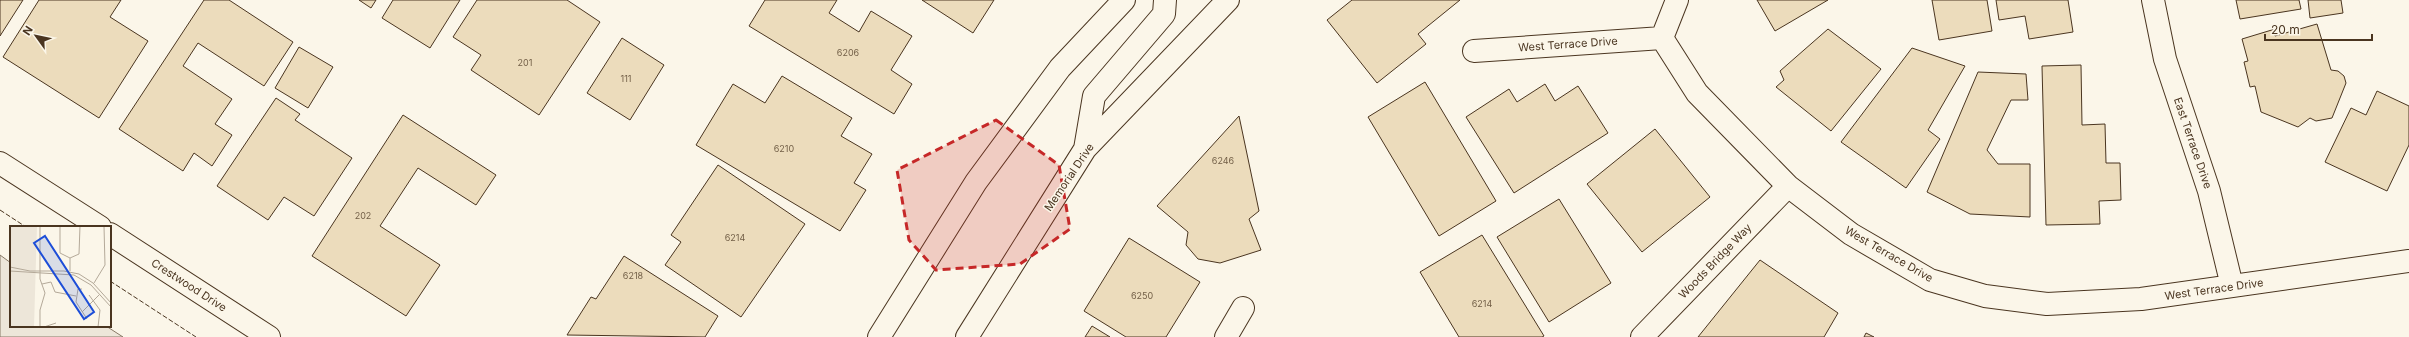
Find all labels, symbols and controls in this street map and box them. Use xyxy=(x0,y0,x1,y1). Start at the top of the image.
north arrow xyxy=(16,16,56,56)
scale bar xyxy=(2265,16,2372,42)
text: 20 m xyxy=(2271,22,2300,37)
text: N xyxy=(19,23,36,38)
street label: West Terrace Drive xyxy=(1518,34,1618,54)
house number: 6206 xyxy=(837,47,860,58)
house number: 201 xyxy=(518,57,532,68)
house number: 111 xyxy=(621,73,631,84)
street label: East Terrace Drive xyxy=(2171,95,2215,191)
street label: Memorial Drive xyxy=(1041,140,1097,214)
house number: 6210 xyxy=(774,143,795,154)
house number: 6246 xyxy=(1212,155,1235,166)
house number: 202 xyxy=(355,210,371,221)
street label: Woods Bridge Way xyxy=(1676,221,1754,301)
street label: West Terrace Drive xyxy=(1842,223,1936,285)
inset map xyxy=(10,226,111,327)
house number: 6214 xyxy=(725,232,745,243)
street label: Crestwood Drive xyxy=(149,255,229,315)
house number: 6218 xyxy=(623,270,644,281)
street label: West Terrace Drive xyxy=(2164,275,2264,303)
house number: 6250 xyxy=(1131,290,1153,301)
house number: 6214 xyxy=(1472,298,1492,309)

